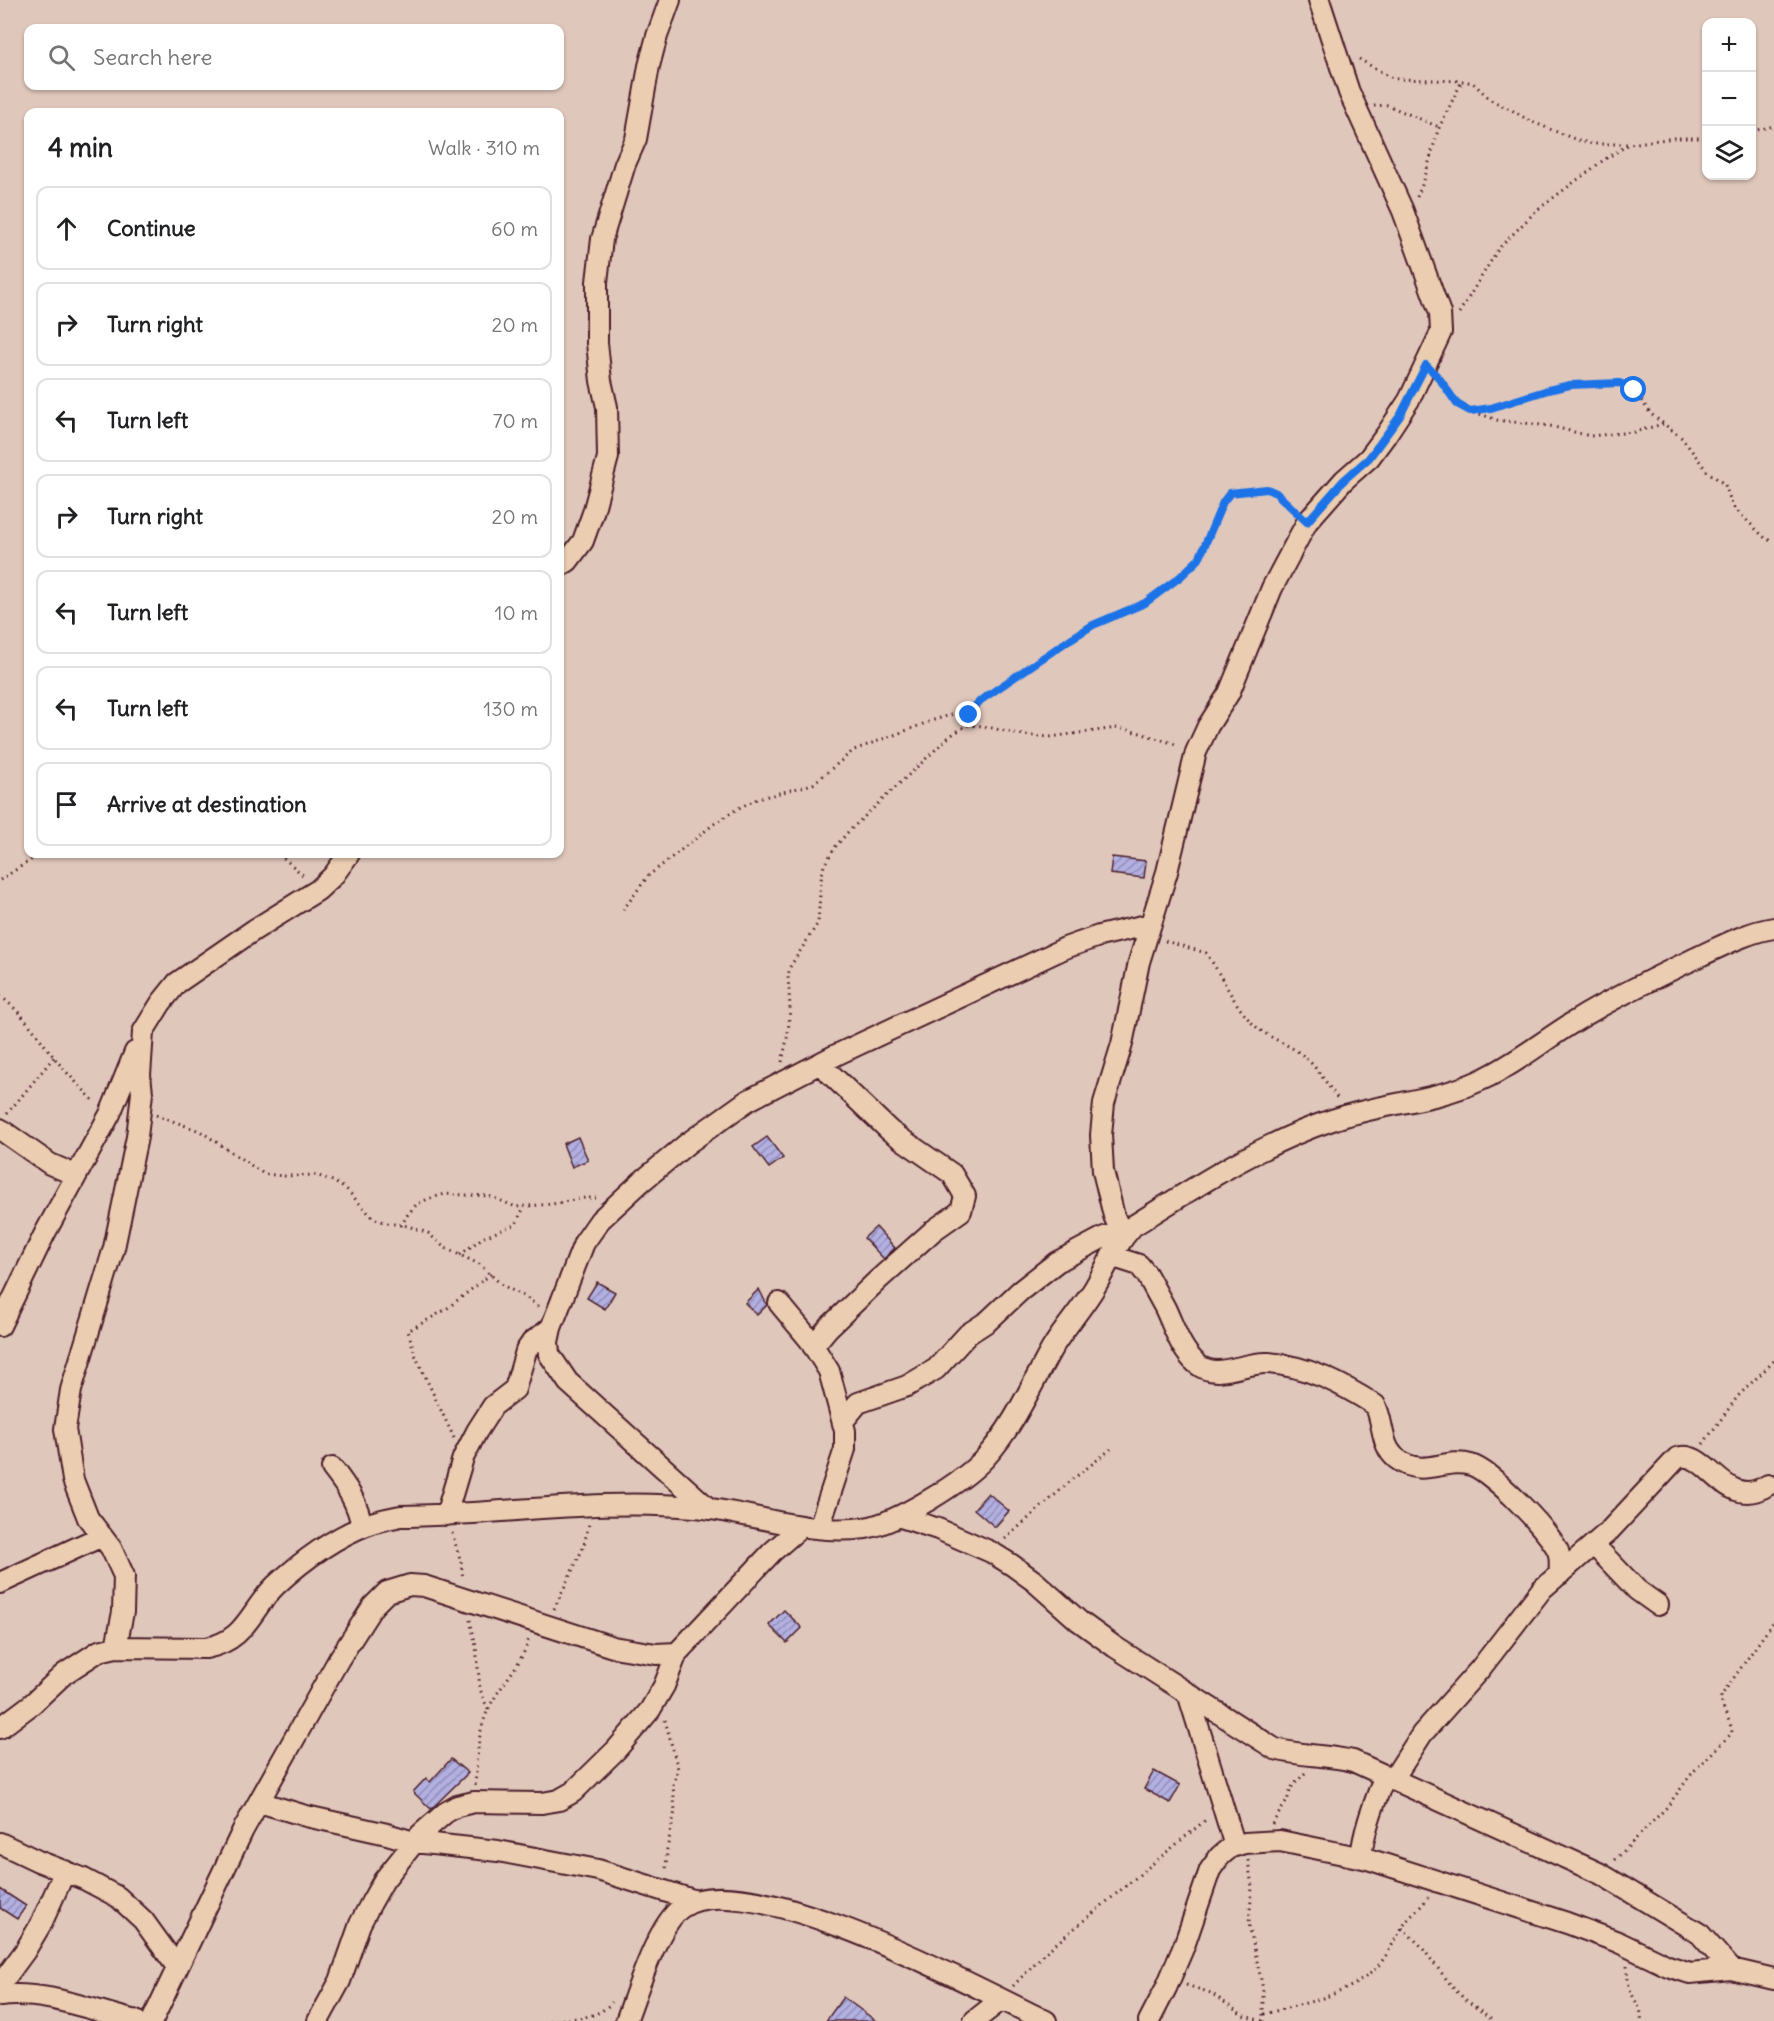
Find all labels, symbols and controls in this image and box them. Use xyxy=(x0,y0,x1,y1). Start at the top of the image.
map controls xyxy=(1702,18,1756,180)
button: + xyxy=(1702,18,1756,72)
search box xyxy=(24,24,564,90)
icon: search xyxy=(45,41,78,74)
text: Search here xyxy=(93,43,212,71)
button: − xyxy=(1702,72,1756,126)
button: layers xyxy=(1702,126,1756,180)
text: 4 min xyxy=(48,131,113,164)
text: Walk · 310 m xyxy=(428,135,540,160)
icon: ahead xyxy=(50,212,83,245)
text: Continue xyxy=(107,214,196,242)
text: 60 m xyxy=(491,216,538,241)
icon: right xyxy=(50,308,83,341)
text: Turn right xyxy=(107,310,203,338)
text: 20 m xyxy=(492,312,538,337)
route start xyxy=(1620,376,1646,402)
icon: left xyxy=(50,404,83,437)
text: Turn left xyxy=(107,406,188,434)
text: 70 m xyxy=(493,408,538,433)
icon: right xyxy=(50,500,83,533)
text: Turn right xyxy=(107,502,203,530)
text: 20 m xyxy=(492,504,538,529)
icon: left xyxy=(50,596,83,629)
text: Turn left xyxy=(107,598,188,626)
text: 10 m xyxy=(495,600,538,625)
icon: left xyxy=(50,692,83,725)
text: Turn left xyxy=(107,694,188,722)
text: 130 m xyxy=(483,696,538,721)
route end xyxy=(955,701,981,727)
icon: arrive xyxy=(50,788,83,821)
text: Arrive at destination xyxy=(107,790,307,818)

